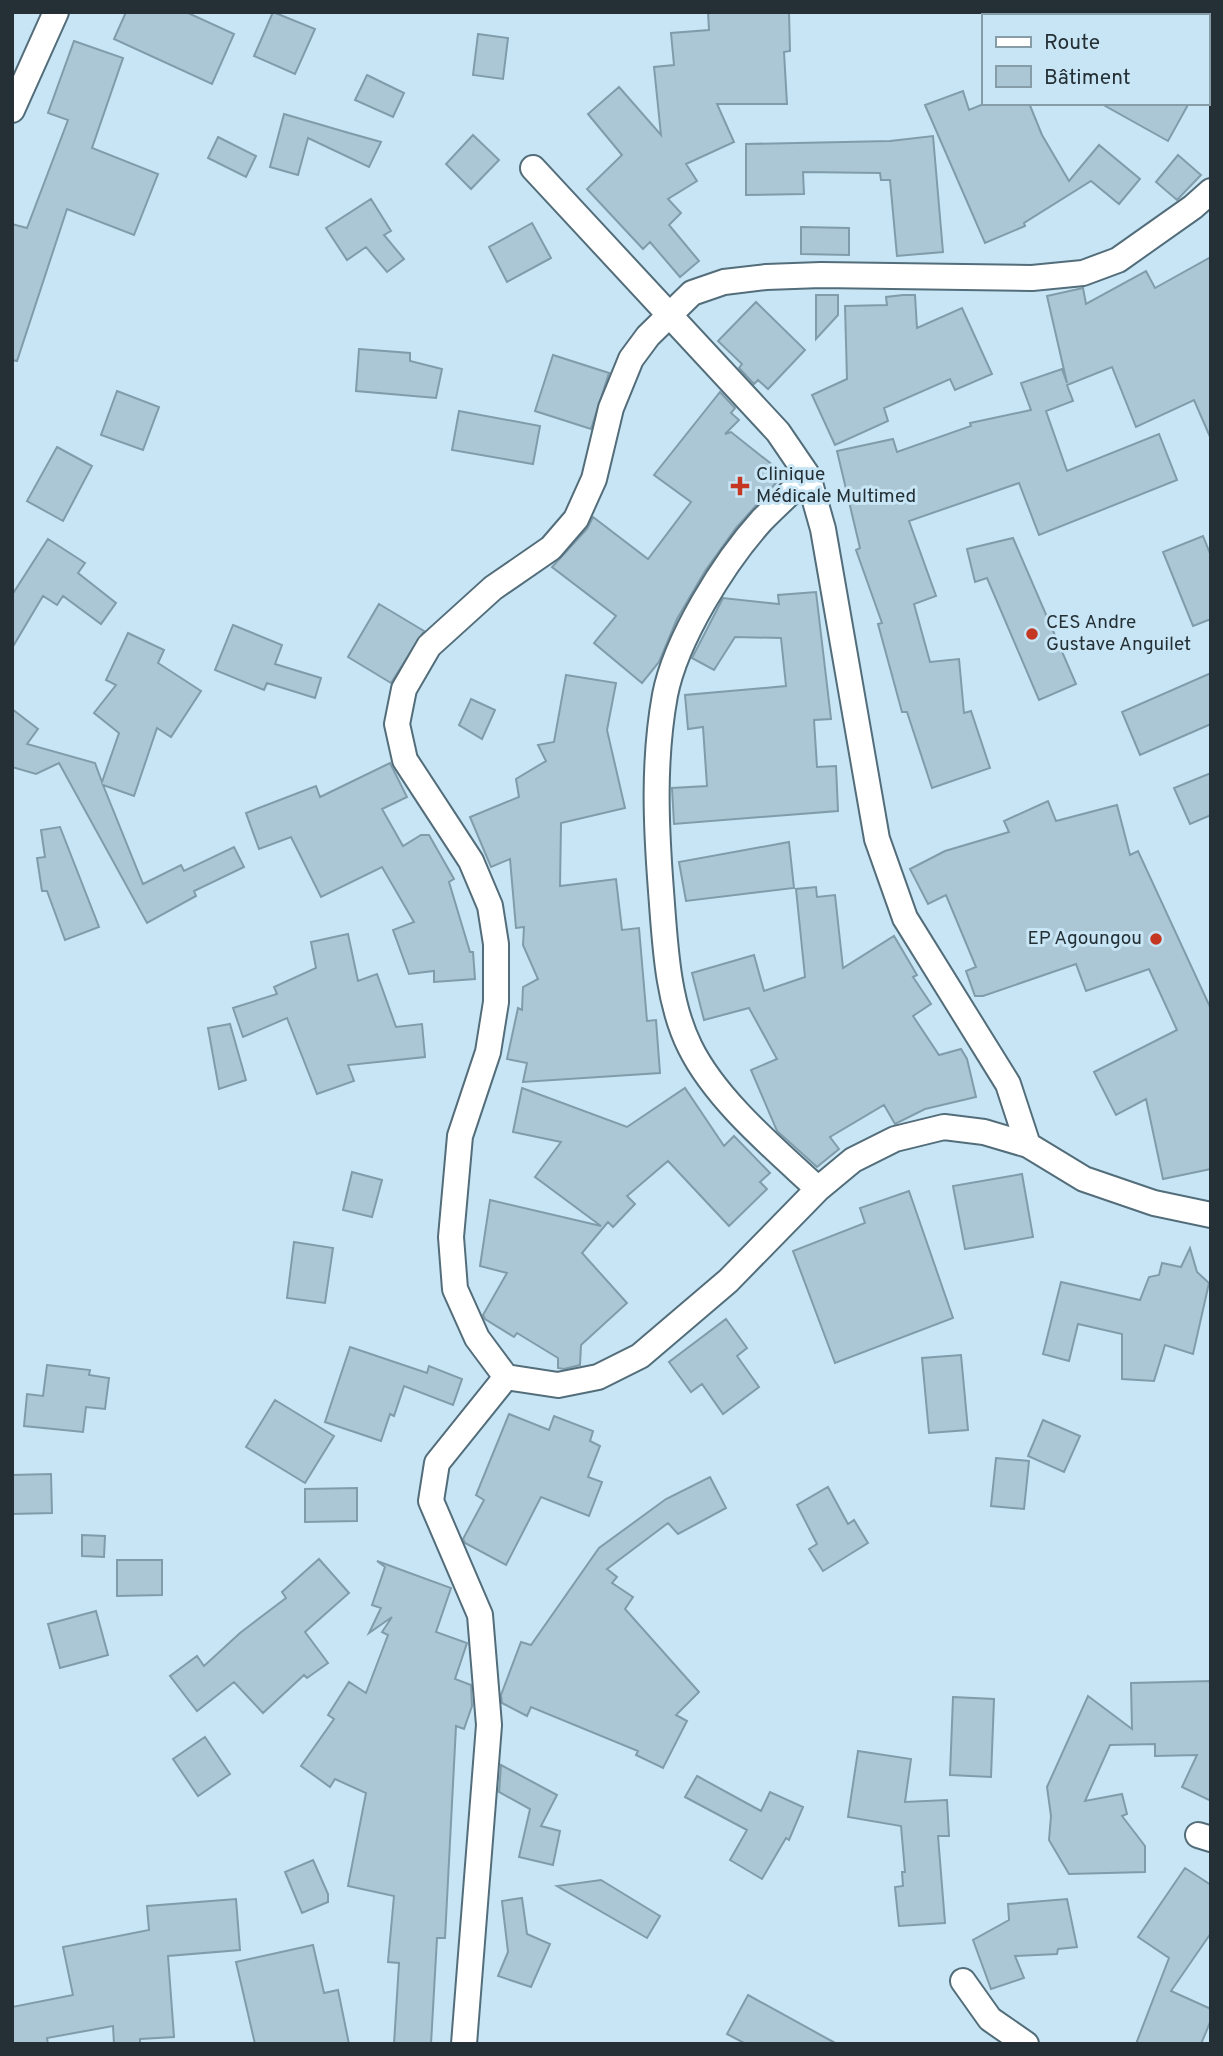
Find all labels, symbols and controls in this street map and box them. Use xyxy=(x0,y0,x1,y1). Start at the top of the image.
legend xyxy=(982,14,1209,105)
text: Route xyxy=(1044,30,1100,57)
text: Bâtiment xyxy=(1044,65,1131,92)
place label: Clinique Médicale Multimed xyxy=(756,463,916,509)
marker: Clinique Médicale Multimed xyxy=(730,476,750,496)
place label: CES Andre Gustave Anguilet xyxy=(1046,611,1191,657)
marker: CES Andre Gustave Anguilet xyxy=(1024,626,1040,642)
place label: EP Agoungou xyxy=(1027,927,1142,951)
marker: EP Agoungou xyxy=(1148,931,1164,947)

